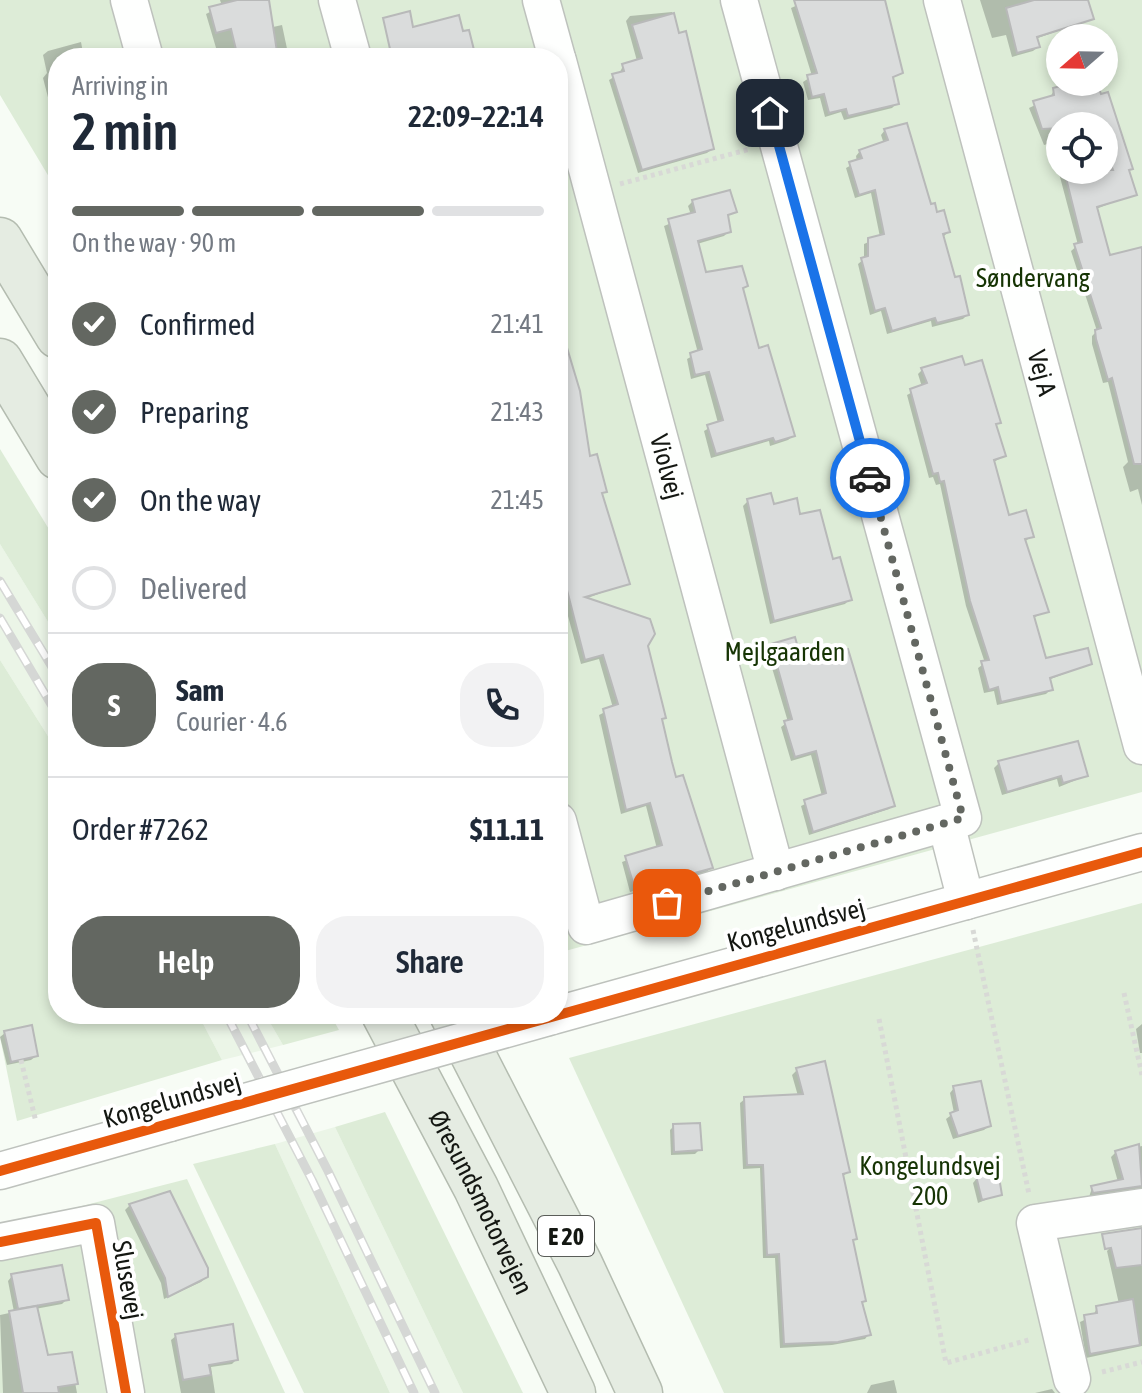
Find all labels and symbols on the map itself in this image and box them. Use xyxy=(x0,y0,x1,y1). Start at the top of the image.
north arrow xyxy=(1046,24,1118,96)
pin xyxy=(736,79,804,147)
park label: Søndervang xyxy=(976,263,1091,293)
street label: Vej A xyxy=(1022,347,1062,399)
street label: Violvej xyxy=(644,431,690,502)
courier xyxy=(830,438,910,518)
park label: Mejlgaarden xyxy=(725,637,845,667)
pin xyxy=(633,869,701,937)
street label: Kongelundsvej xyxy=(724,892,868,958)
street label: Kongelundsvej xyxy=(100,1066,244,1134)
street label: Øresundsmotorvejen xyxy=(423,1105,539,1299)
park label: Kongelundsvej 200 xyxy=(859,1151,1001,1211)
road number: E 20 xyxy=(538,1216,594,1256)
street label: Slusevej xyxy=(106,1238,150,1322)

